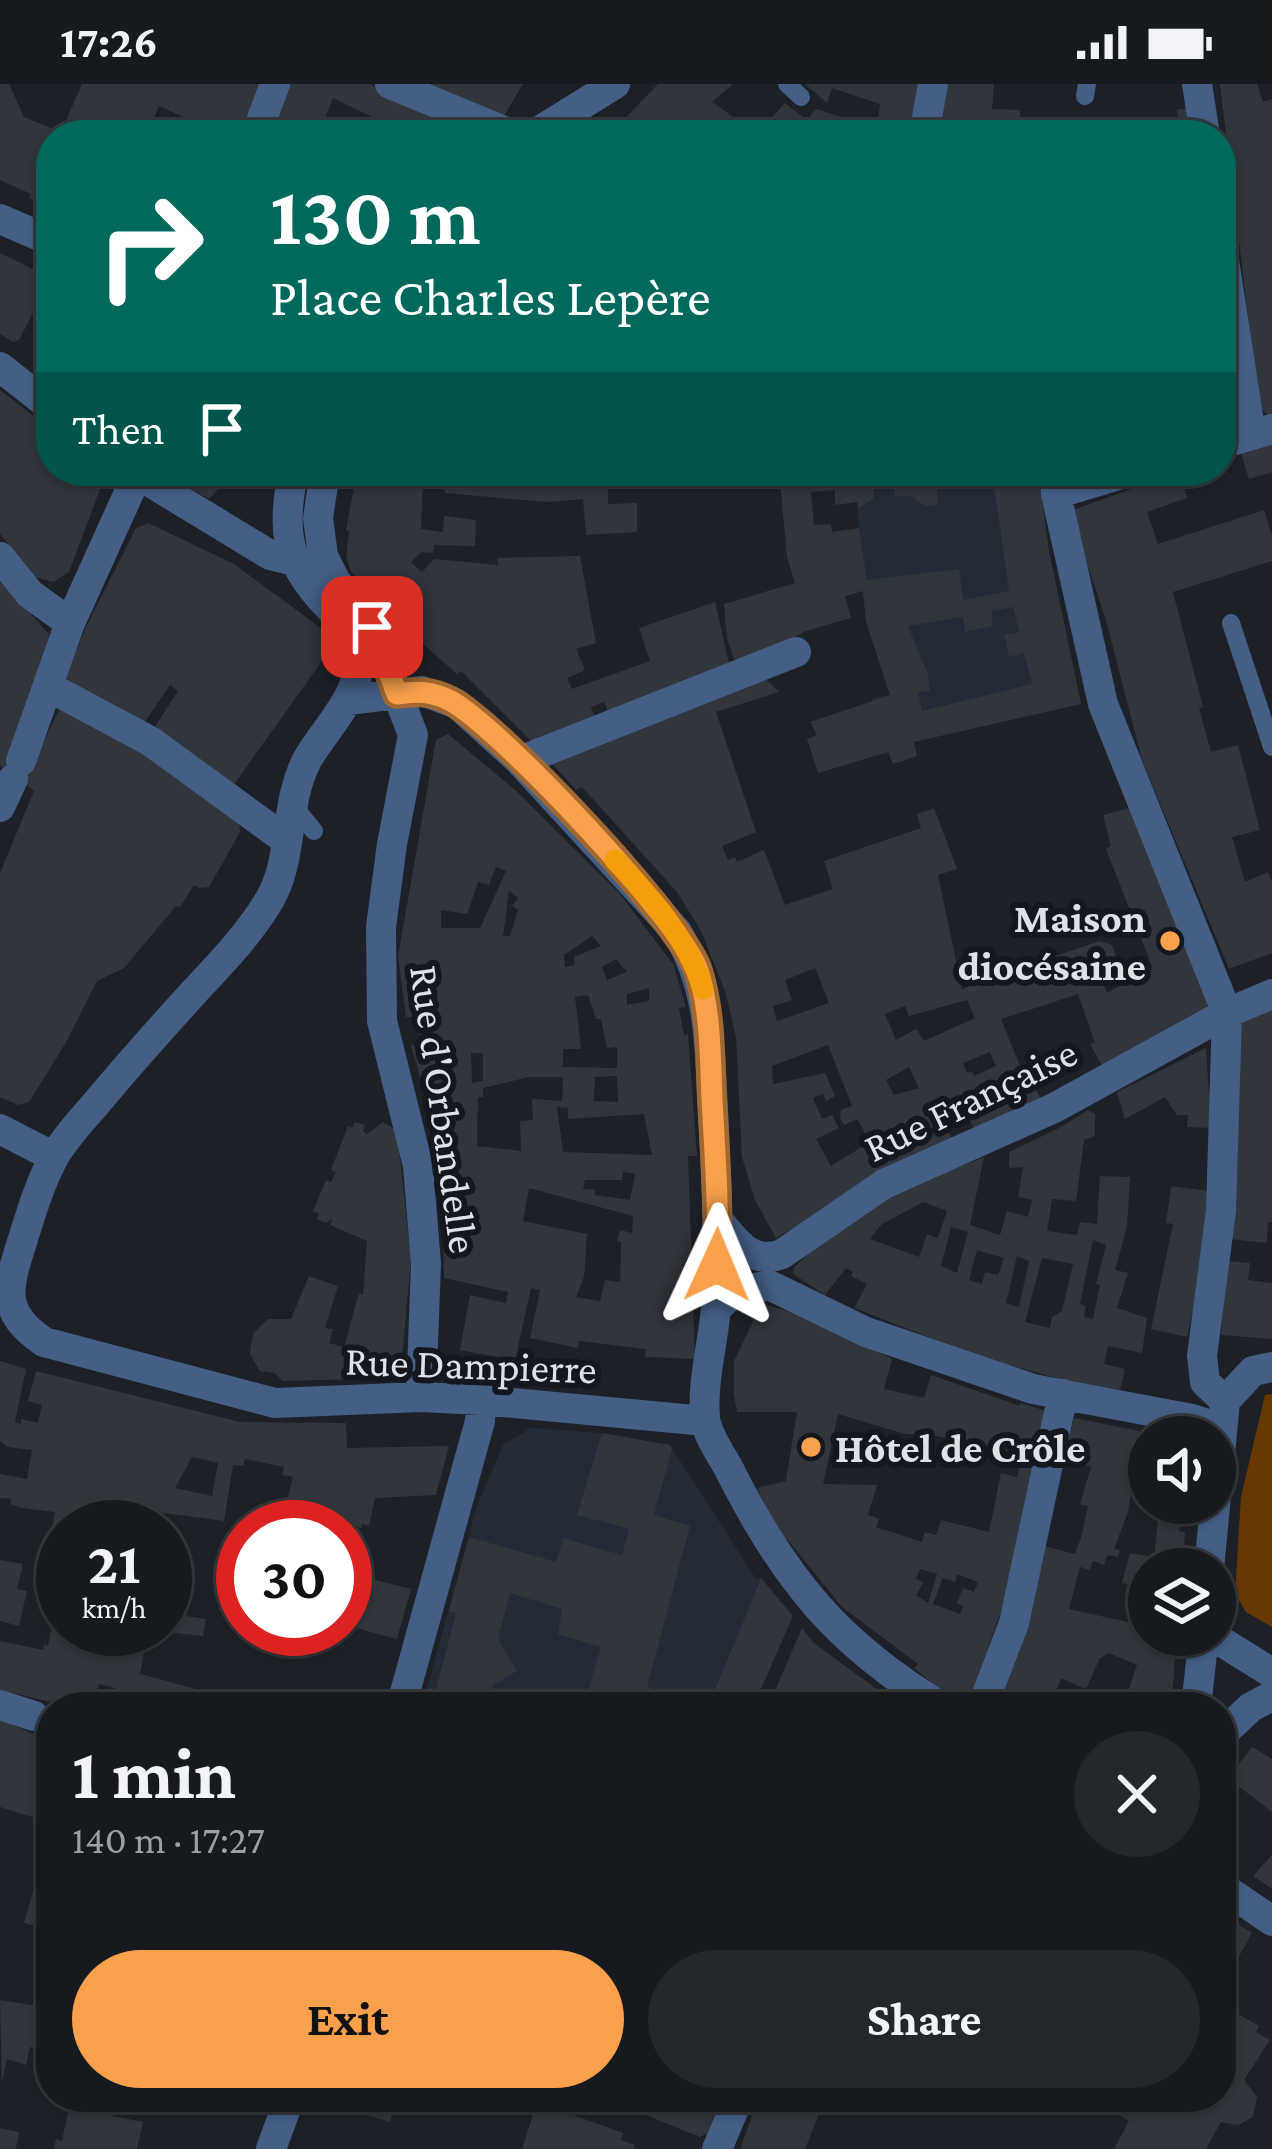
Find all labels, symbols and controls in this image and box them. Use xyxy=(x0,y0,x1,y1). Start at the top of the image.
text: 17:26 xyxy=(60,17,158,67)
icon: right xyxy=(72,168,228,324)
text: 130 m xyxy=(270,169,481,262)
text: Place Charles Lepère xyxy=(270,267,711,327)
icon: arrive xyxy=(189,396,255,462)
text: Then xyxy=(72,404,165,454)
pin xyxy=(321,576,423,678)
icon: arrive xyxy=(339,594,405,660)
place label: Maison diocésaine xyxy=(957,894,1146,989)
marker: Maison diocésaine xyxy=(1157,928,1183,954)
street label: Rue d'Orbandelle xyxy=(401,962,488,1256)
street label: Rue Française xyxy=(856,1028,1084,1171)
position arrow xyxy=(654,1202,780,1328)
street label: Rue Dampierre xyxy=(345,1337,597,1392)
map controls xyxy=(1128,1416,1236,1656)
button: sound xyxy=(1128,1416,1236,1524)
place label: Hôtel de Crôle xyxy=(835,1424,1086,1471)
marker: Hôtel de Crôle xyxy=(798,1434,824,1460)
speed limit sign: 30 xyxy=(216,1500,372,1656)
text: 21 xyxy=(87,1529,141,1596)
button: layers xyxy=(1128,1548,1236,1656)
text: km/h xyxy=(82,1591,146,1624)
button: close xyxy=(1074,1731,1200,1857)
text: 1 min xyxy=(72,1733,236,1813)
text: 140 m · 17:27 xyxy=(72,1818,265,1861)
button: Exit xyxy=(72,1950,624,2088)
button: Share xyxy=(648,1950,1200,2088)

